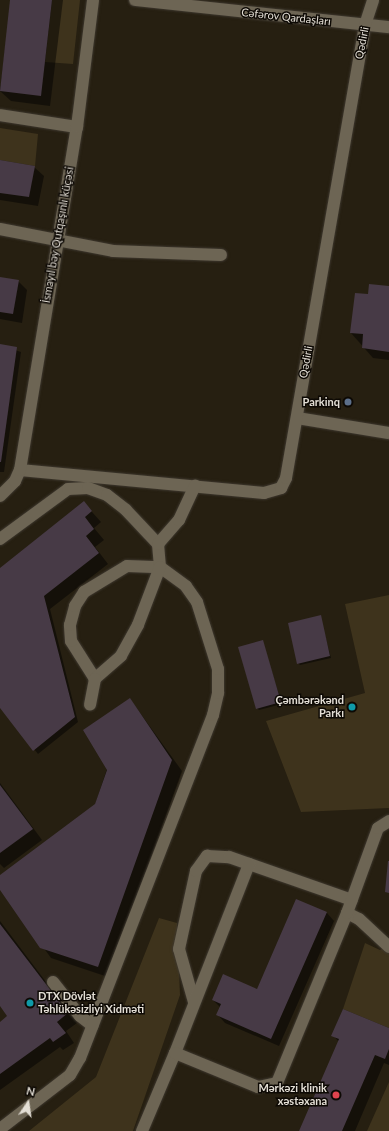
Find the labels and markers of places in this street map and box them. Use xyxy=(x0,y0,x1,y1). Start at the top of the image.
place label: Parkinq xyxy=(303,395,340,409)
marker: Parkinq xyxy=(343,397,353,407)
place label: Çəmbərəkənd Parkı xyxy=(275,694,344,720)
marker: Çəmbərəkənd Parkı xyxy=(347,702,357,712)
place label: DTX Dövlət Təhlükəsizliyi Xidməti xyxy=(38,990,144,1016)
marker: DTX Dövlət Təhlükəsizliyi Xidməti xyxy=(25,998,35,1008)
place label: Mərkəzi klinik xəstəxana xyxy=(258,1082,327,1108)
marker: Mərkəzi klinik xəstəxana xyxy=(330,1089,342,1101)

